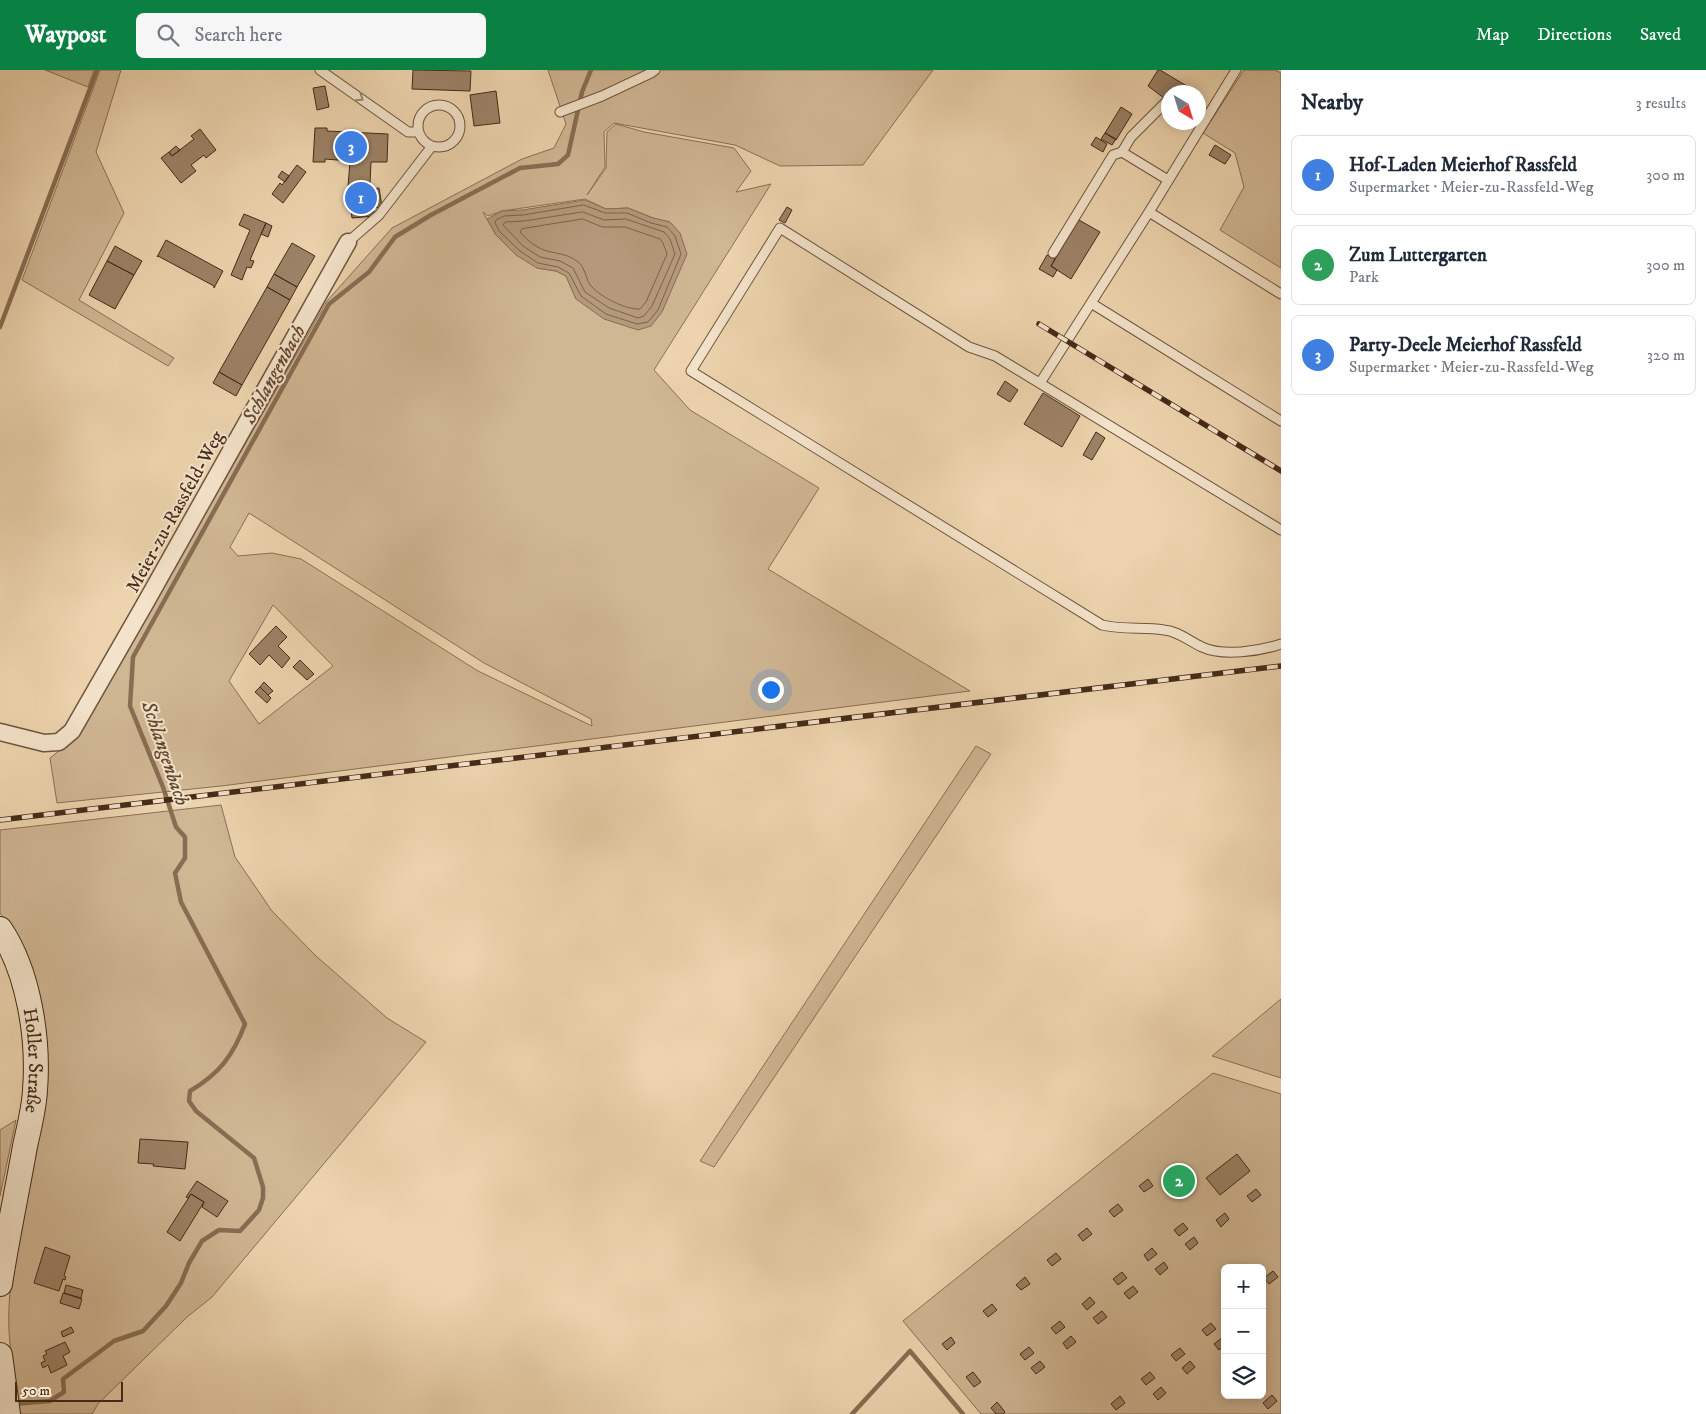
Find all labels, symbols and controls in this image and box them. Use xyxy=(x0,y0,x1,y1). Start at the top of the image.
search box xyxy=(136,13,486,58)
text: Waypost xyxy=(25,20,106,50)
icon: search xyxy=(154,21,182,49)
text: Search here xyxy=(194,24,282,47)
text: Map xyxy=(1476,24,1509,46)
text: Directions xyxy=(1537,24,1612,46)
text: Saved xyxy=(1640,24,1681,46)
north arrow xyxy=(1161,85,1206,130)
text: Nearby xyxy=(1301,90,1363,116)
one-way arrow xyxy=(354,92,364,101)
text: 3 results xyxy=(1636,93,1686,113)
pin: 3 xyxy=(335,128,367,166)
text: Hof-Laden Meierhof Rassfeld xyxy=(1349,154,1577,177)
text: 1 xyxy=(1315,165,1321,185)
text: 300 m xyxy=(1646,165,1685,185)
text: Supermarket · Meier-zu-Rassfeld-Weg xyxy=(1349,177,1593,197)
pin: 1 xyxy=(345,179,377,217)
text: Zum Luttergarten xyxy=(1349,244,1487,267)
text: 2 xyxy=(1314,255,1322,275)
text: 300 m xyxy=(1646,255,1685,275)
text: Park xyxy=(1349,267,1379,287)
water label: Schlangenbach xyxy=(236,321,312,429)
text: Party-Deele Meierhof Rassfeld xyxy=(1349,334,1582,357)
text: 3 xyxy=(1315,345,1321,365)
text: 320 m xyxy=(1647,345,1685,365)
text: Supermarket · Meier-zu-Rassfeld-Weg xyxy=(1349,357,1593,377)
street label: Meier-zu-Rassfeld-Weg xyxy=(121,426,230,597)
your location xyxy=(758,677,784,703)
water label: Schlangenbach xyxy=(135,697,194,809)
street label: Holler Straße xyxy=(17,1006,46,1115)
pin: 2 xyxy=(1163,1162,1195,1200)
map controls xyxy=(1221,1264,1266,1399)
button: + xyxy=(1221,1264,1266,1309)
button: − xyxy=(1221,1309,1266,1354)
button: layers xyxy=(1221,1354,1266,1399)
scale bar xyxy=(15,1379,122,1402)
text: 50 m xyxy=(22,1382,50,1400)

